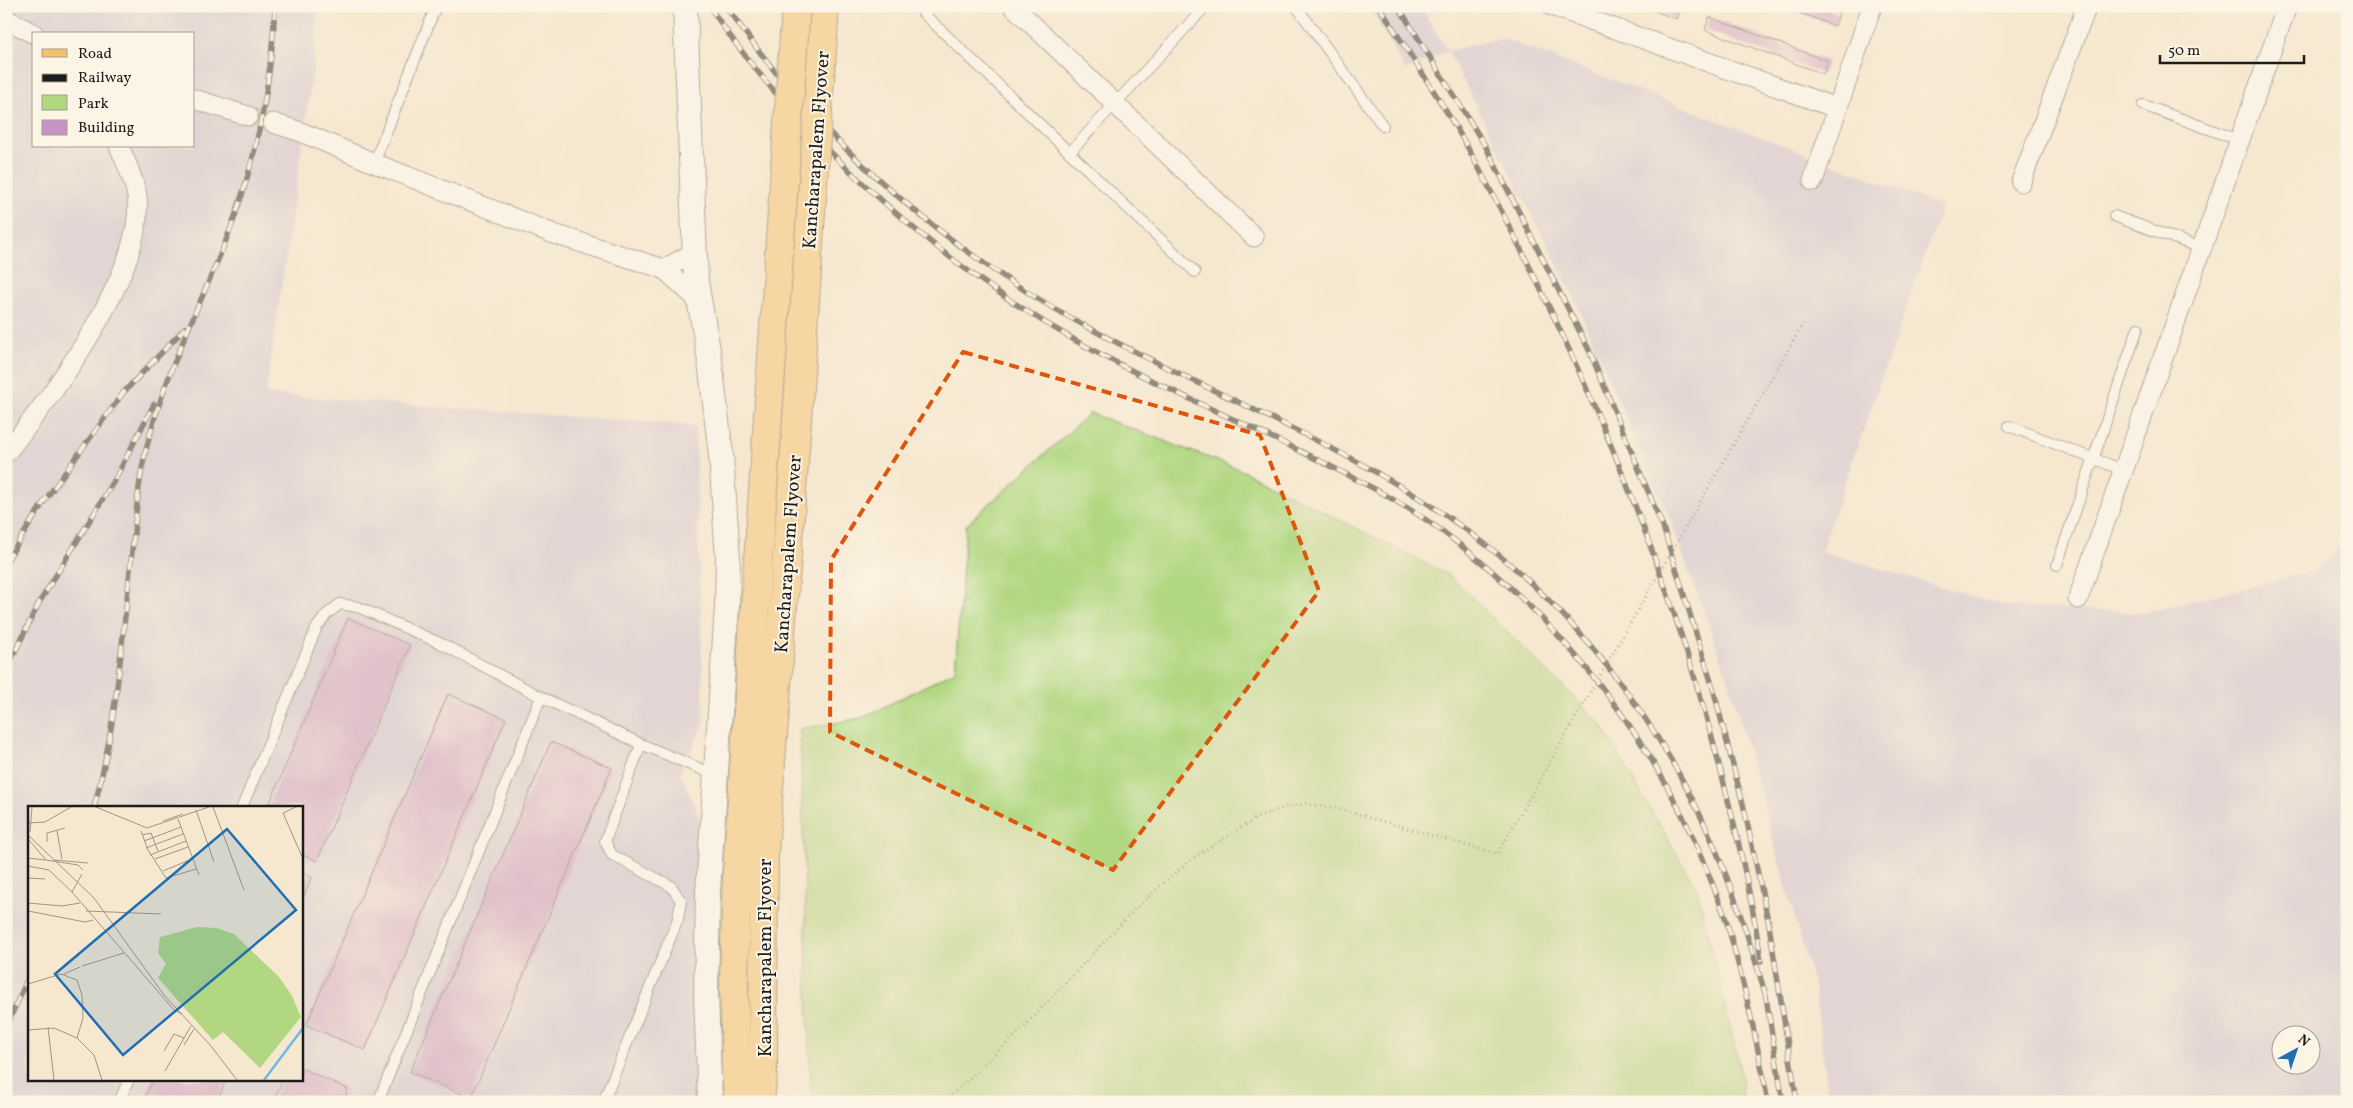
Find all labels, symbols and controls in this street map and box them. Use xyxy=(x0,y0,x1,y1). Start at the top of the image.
legend xyxy=(32,32,195,148)
scale bar xyxy=(2160,32,2304,64)
text: 50 m xyxy=(2168,41,2200,62)
text: Road xyxy=(78,44,112,65)
street label: Kancharapalem Flyover xyxy=(797,50,837,250)
text: Railway xyxy=(78,68,131,89)
text: Park xyxy=(78,94,109,115)
text: Building xyxy=(78,118,135,139)
street label: Kancharapalem Flyover xyxy=(769,454,809,654)
inset map xyxy=(28,806,302,1080)
street label: Kancharapalem Flyover xyxy=(753,859,779,1057)
north arrow xyxy=(2270,1026,2320,1076)
text: N xyxy=(2293,1031,2313,1052)

